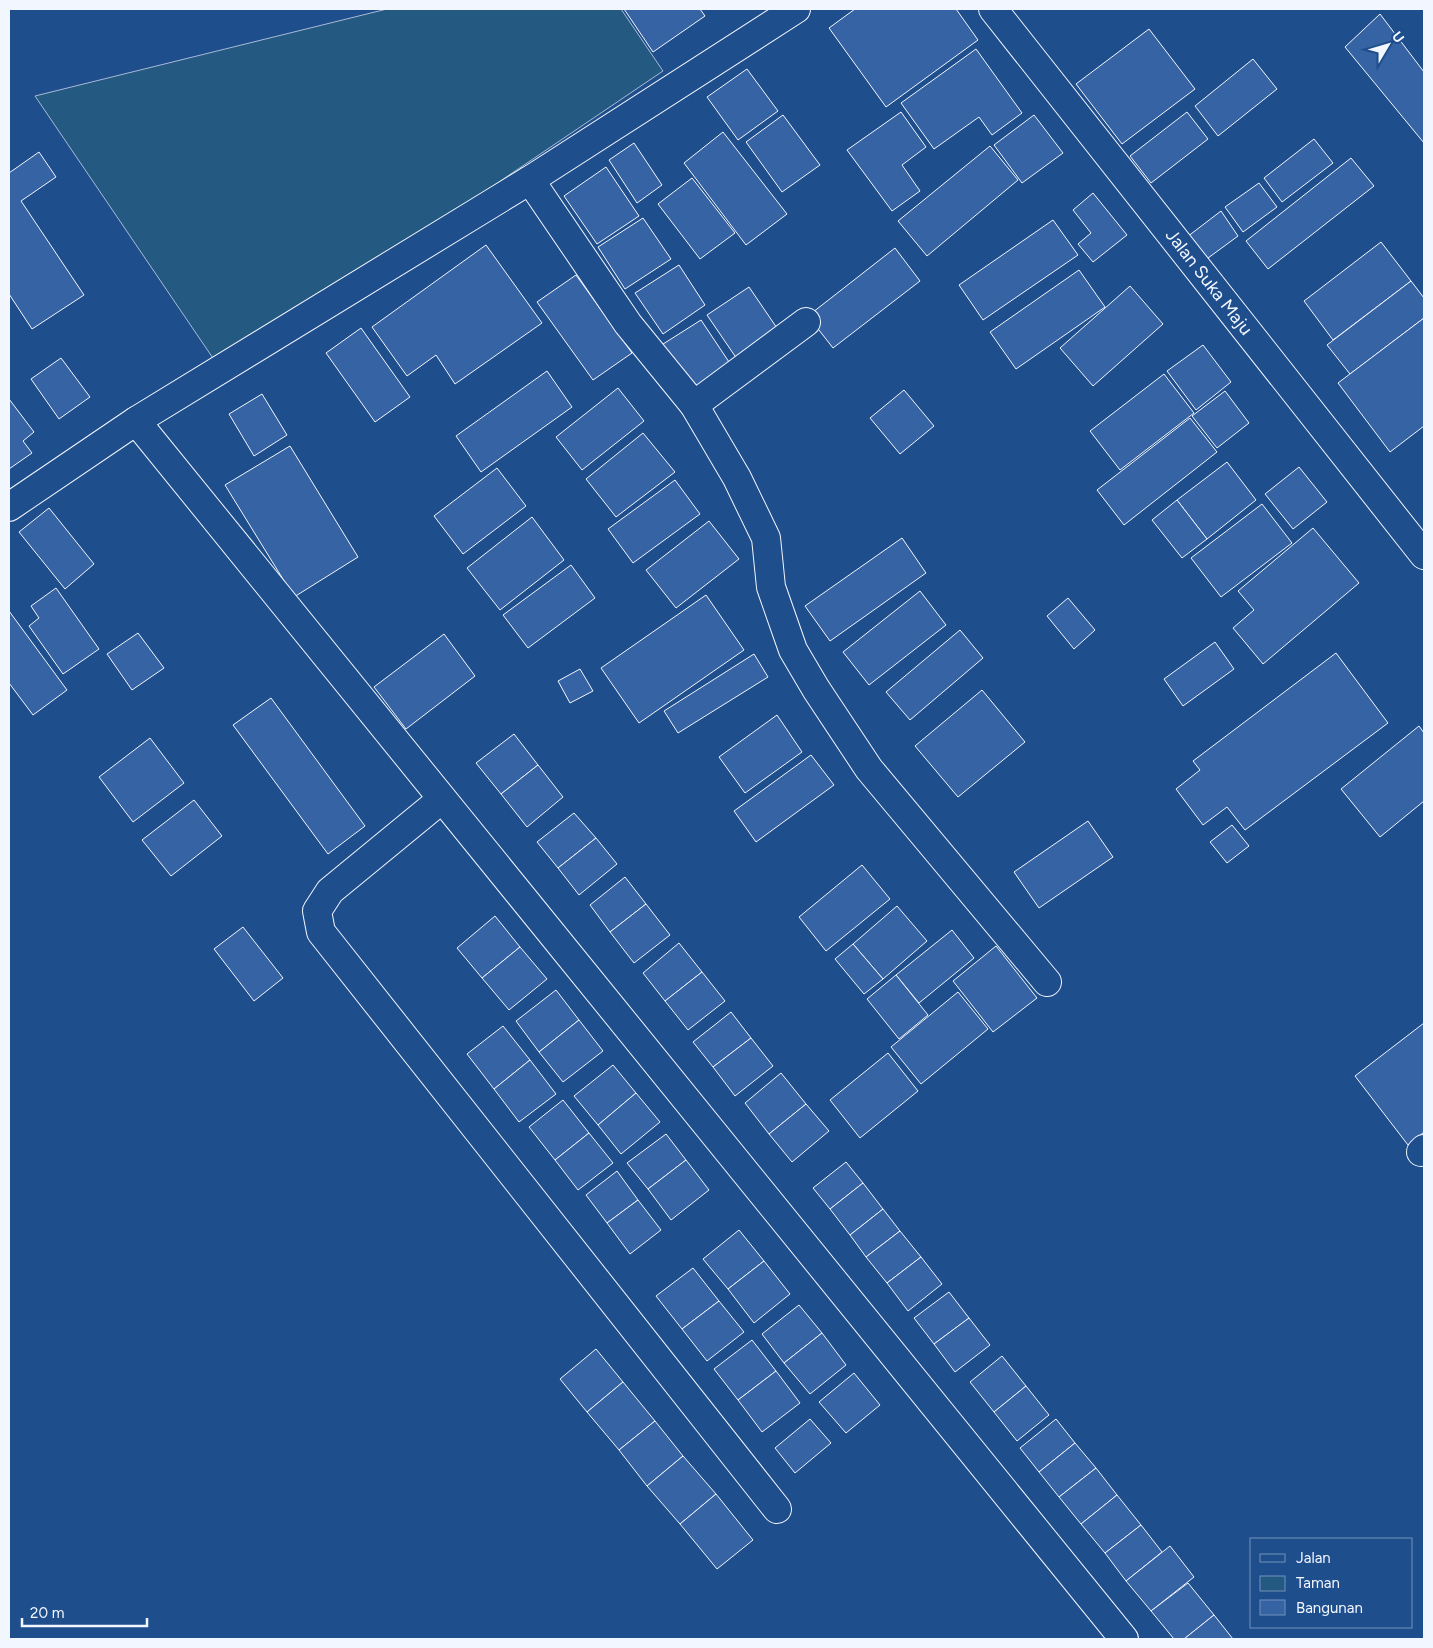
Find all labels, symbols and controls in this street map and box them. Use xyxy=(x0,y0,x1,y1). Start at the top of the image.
north arrow xyxy=(1363,20,1413,70)
text: U xyxy=(1388,28,1408,46)
street label: Jalan Suka Maju xyxy=(1161,225,1257,339)
legend xyxy=(1250,1538,1413,1628)
text: Jalan xyxy=(1296,1549,1331,1567)
text: Taman xyxy=(1296,1574,1340,1592)
scale bar xyxy=(22,1596,148,1628)
text: Bangunan xyxy=(1296,1599,1363,1617)
text: 20 m xyxy=(30,1604,64,1622)

